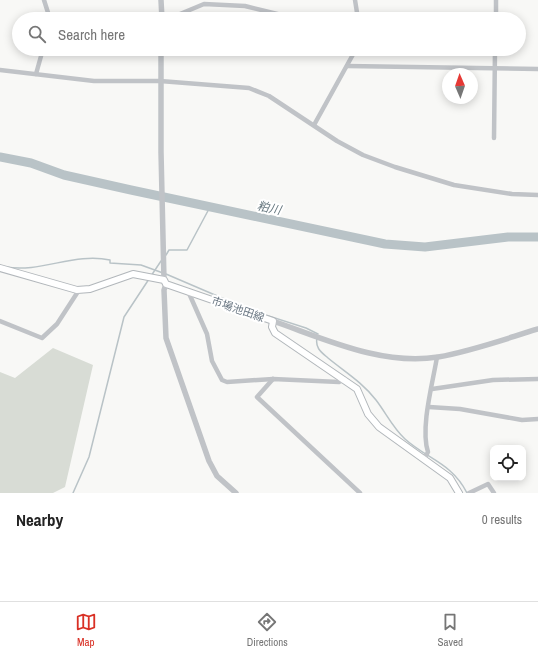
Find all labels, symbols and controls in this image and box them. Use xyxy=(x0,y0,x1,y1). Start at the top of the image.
search box xyxy=(12,12,526,56)
icon: search xyxy=(26,23,48,45)
text: Search here xyxy=(58,24,125,45)
north arrow xyxy=(442,68,478,104)
water label: 粕川 xyxy=(256,198,284,219)
street label: 市場池田線 xyxy=(210,293,266,325)
map controls xyxy=(490,445,526,481)
button: locate xyxy=(490,445,526,481)
text: Nearby xyxy=(16,508,63,531)
text: 0 results xyxy=(482,511,522,528)
tab: Map xyxy=(75,611,97,649)
tab: Directions xyxy=(247,611,288,649)
tab: Saved xyxy=(438,611,463,649)

